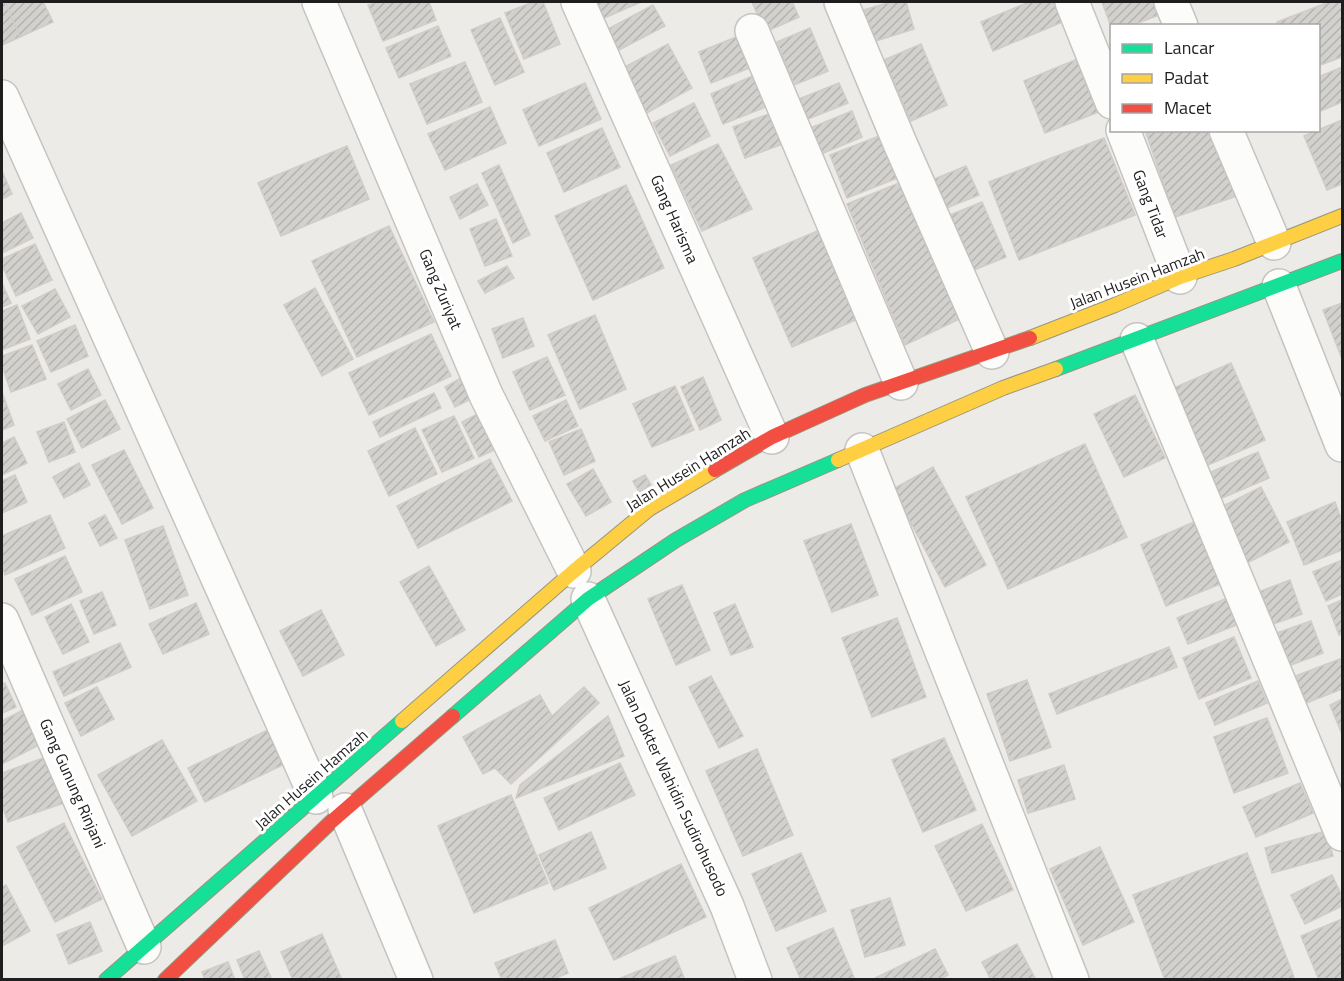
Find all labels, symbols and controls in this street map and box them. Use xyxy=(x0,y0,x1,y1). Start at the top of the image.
legend xyxy=(1110,24,1320,132)
text: Lancar xyxy=(1164,34,1214,61)
text: Padat xyxy=(1164,64,1209,91)
text: Macet xyxy=(1164,94,1212,121)
street label: Gang Tidar xyxy=(1127,166,1175,242)
street label: Gang Harisma xyxy=(645,171,705,267)
street label: Jalan Husein Hamzah xyxy=(1066,241,1208,315)
street label: Gang Zuriyat xyxy=(413,245,469,333)
street label: Jalan Husein Hamzah xyxy=(621,421,755,517)
street label: Jalan Dokter Wahidin Sudirohusodo xyxy=(613,676,735,900)
street label: Gang Gunung Rinjani xyxy=(34,714,112,852)
street label: Jalan Husein Hamzah xyxy=(249,723,373,835)

